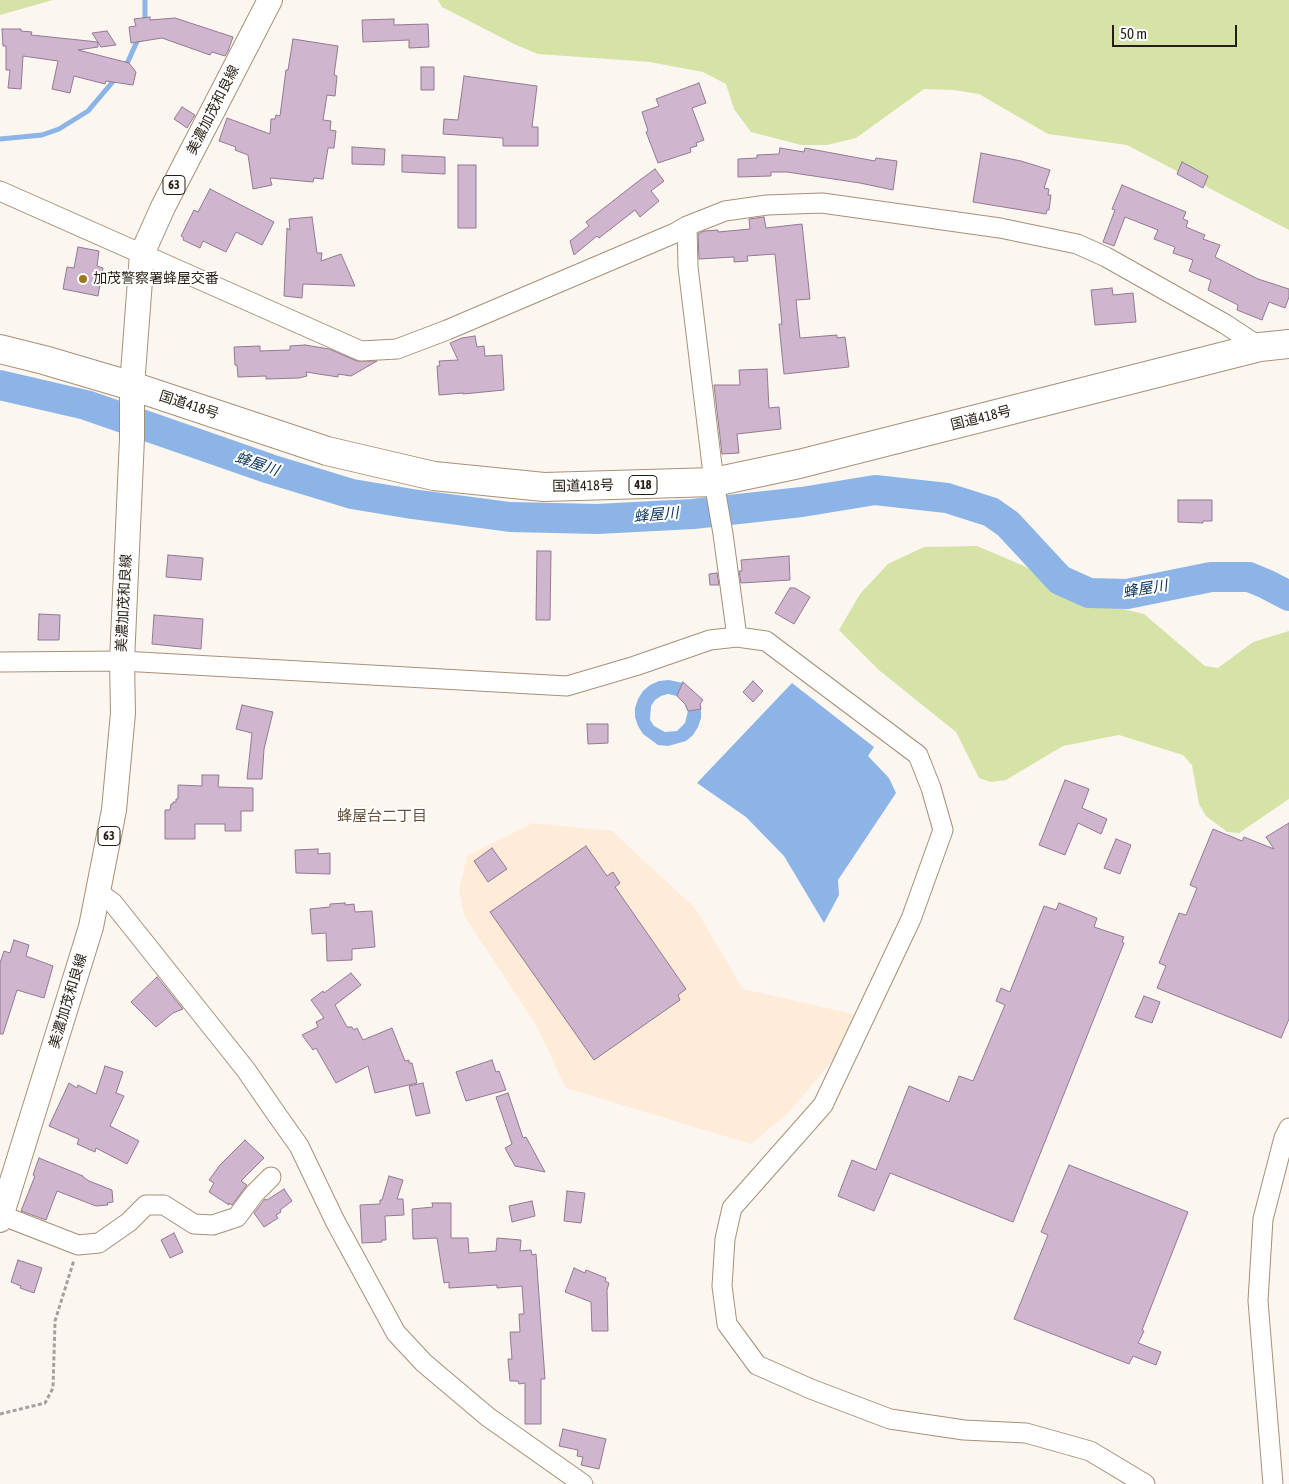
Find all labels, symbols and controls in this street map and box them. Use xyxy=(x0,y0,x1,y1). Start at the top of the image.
scale bar xyxy=(1114,15,1239,47)
text: 50 m xyxy=(1120,25,1147,42)
street label: 美濃加茂和良線 xyxy=(183,63,243,157)
road number: 63 xyxy=(163,176,185,194)
place label: 加茂警察署蜂屋交番 xyxy=(93,271,219,287)
marker: 加茂警察署蜂屋交番 xyxy=(77,273,89,285)
street label: 国道418号 xyxy=(157,387,221,423)
street label: 国道418号 xyxy=(949,402,1013,434)
water label: 蜂屋川 xyxy=(233,448,281,480)
road number: 418 xyxy=(629,476,657,494)
street label: 国道418号 xyxy=(552,477,614,495)
water label: 蜂屋川 xyxy=(633,504,679,526)
street label: 美濃加茂和良線 xyxy=(113,554,135,652)
water label: 蜂屋川 xyxy=(1121,577,1169,601)
district label: 蜂屋台二丁目 xyxy=(337,807,427,825)
road number: 63 xyxy=(98,826,120,846)
street label: 美濃加茂和良線 xyxy=(46,952,90,1050)

